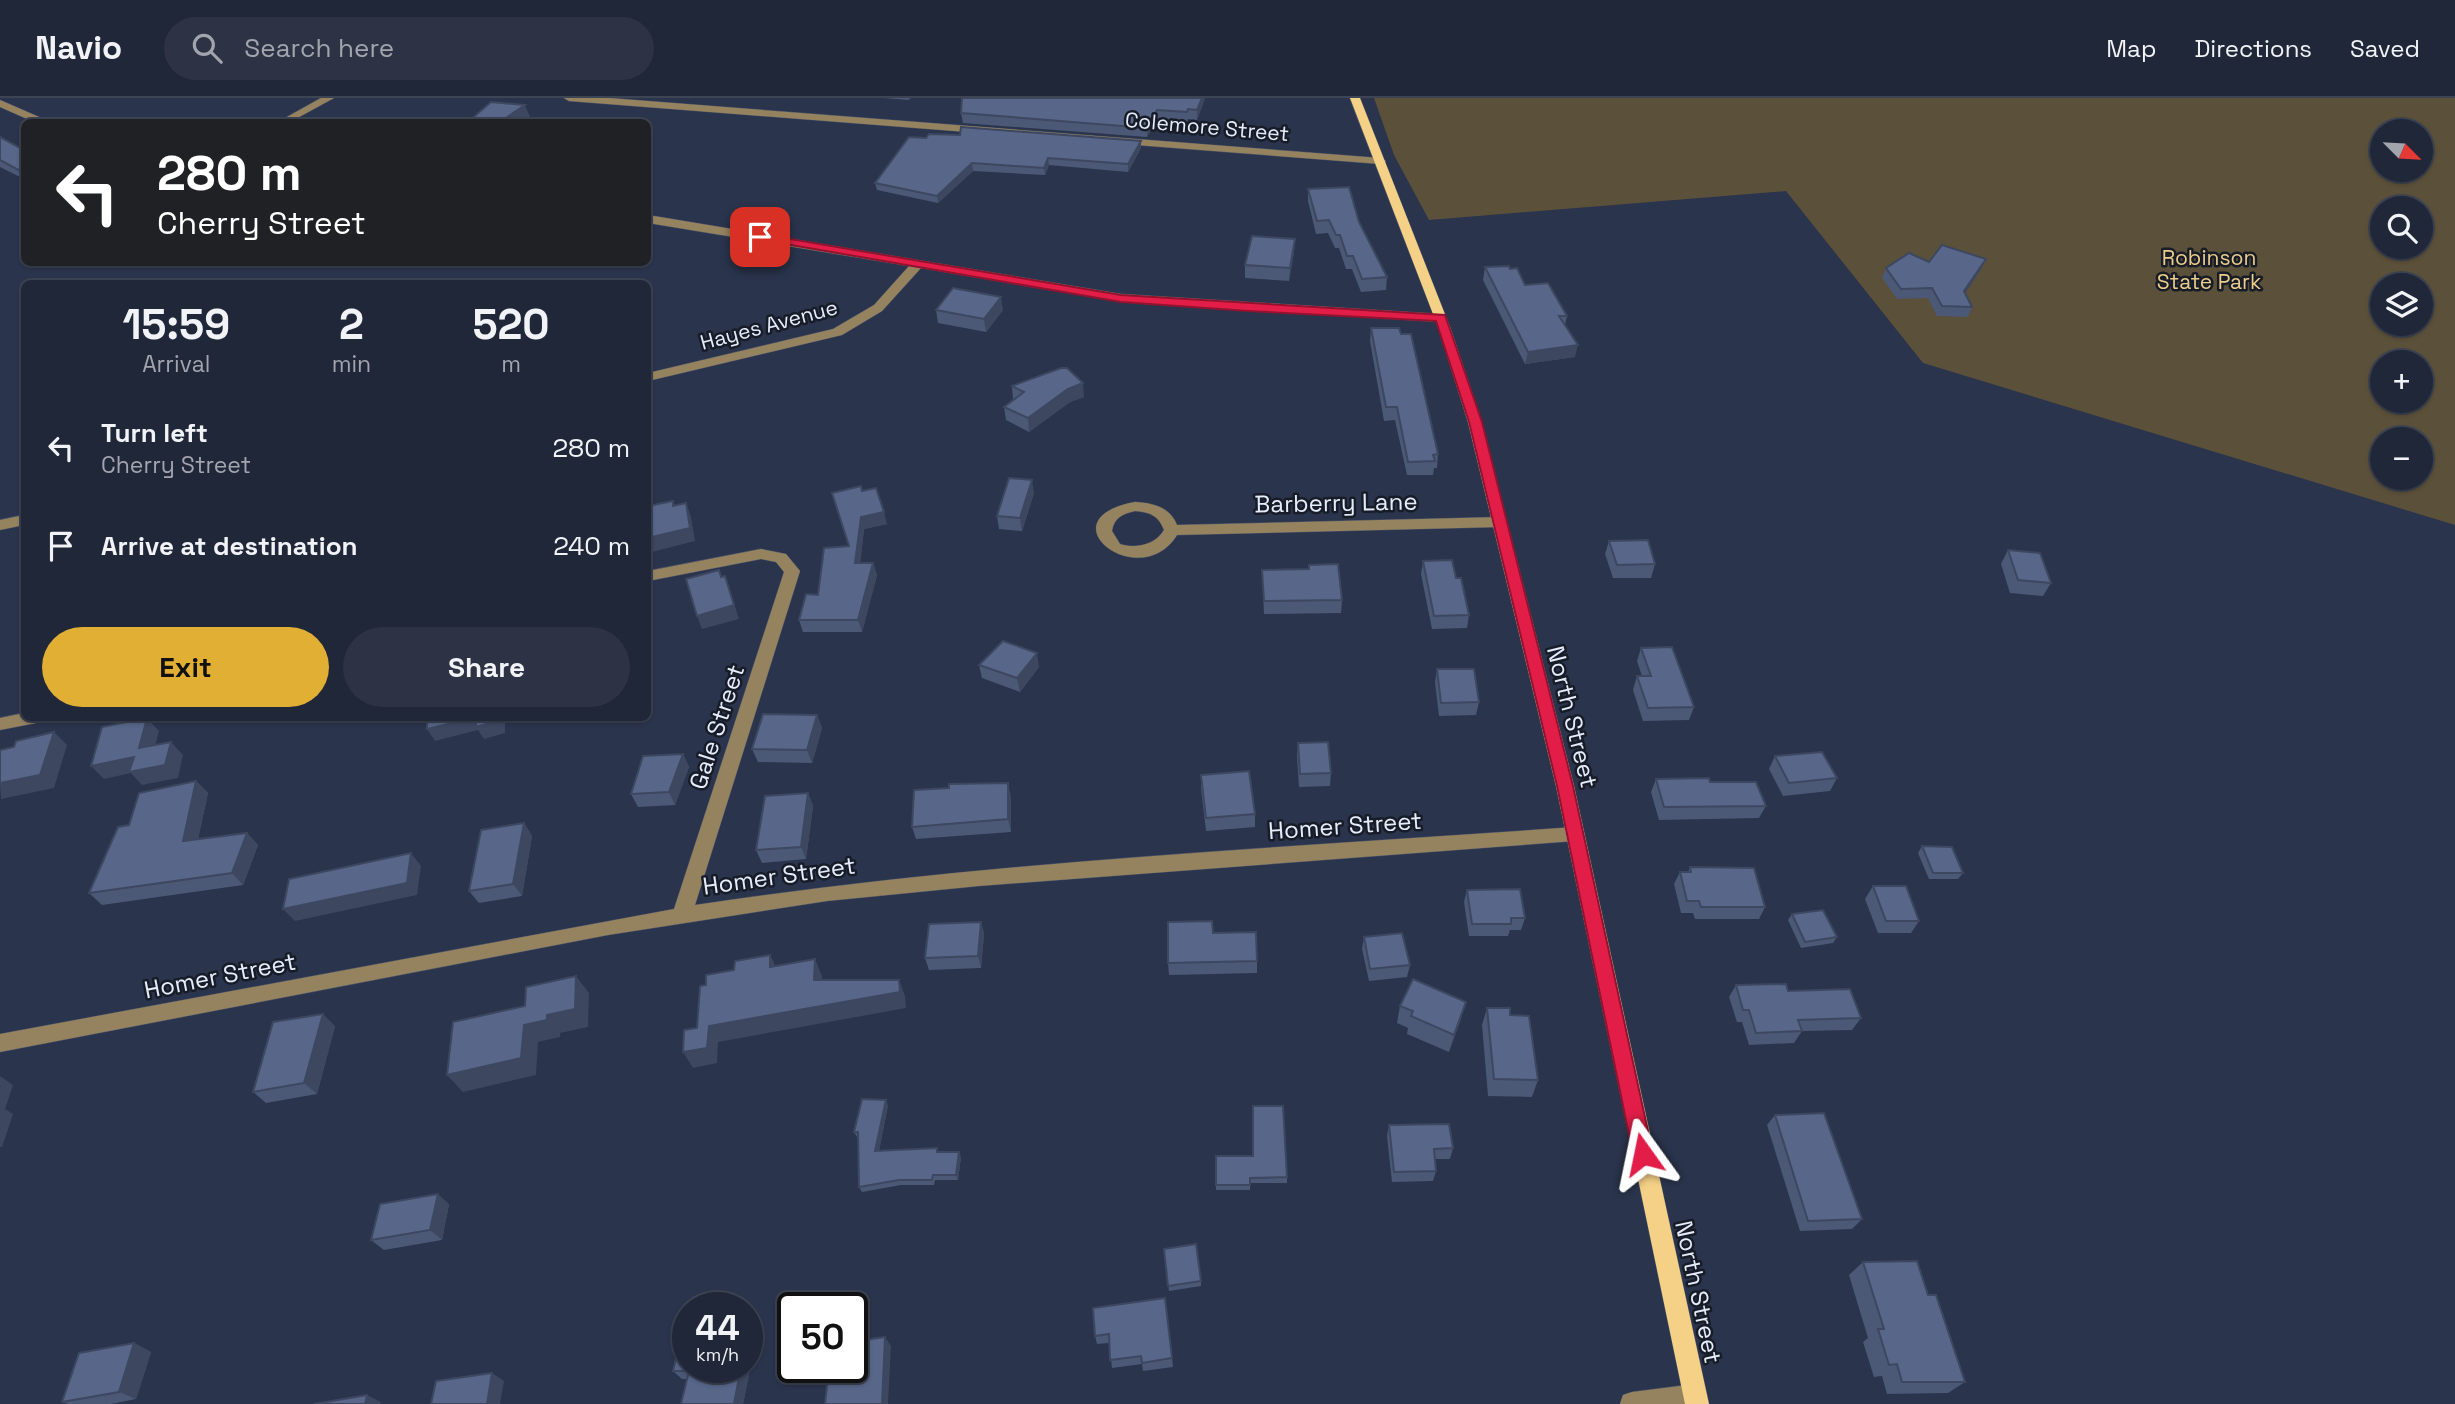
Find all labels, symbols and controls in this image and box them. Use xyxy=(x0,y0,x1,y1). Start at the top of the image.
search box xyxy=(164,17,654,80)
text: Navio xyxy=(35,27,122,69)
icon: search xyxy=(188,29,226,67)
text: Search here xyxy=(244,31,394,65)
text: Map xyxy=(2106,33,2156,64)
text: Directions xyxy=(2194,33,2312,64)
text: Saved xyxy=(2350,33,2420,64)
street label: Colemore Street xyxy=(1124,106,1290,147)
north arrow xyxy=(2370,119,2432,182)
map controls xyxy=(2370,119,2433,490)
text: 280 m xyxy=(157,142,302,204)
icon: left xyxy=(42,147,133,238)
button: search xyxy=(2370,196,2433,259)
text: Cherry Street xyxy=(157,203,366,243)
pin xyxy=(730,207,790,267)
icon: arrive xyxy=(741,218,779,256)
park label: Robinson State Park xyxy=(2157,244,2261,295)
button: layers xyxy=(2370,273,2433,336)
street label: Hayes Avenue xyxy=(697,293,841,356)
text: 15:59 xyxy=(122,298,230,351)
text: 2 xyxy=(339,298,364,351)
text: 520 xyxy=(473,298,550,351)
text: Arrival xyxy=(142,349,211,379)
text: min xyxy=(332,349,371,379)
text: m xyxy=(501,349,521,379)
button: + xyxy=(2370,350,2433,413)
text: Turn left xyxy=(101,416,208,450)
button: − xyxy=(2370,427,2433,490)
icon: left xyxy=(42,429,80,467)
text: 280 m xyxy=(552,431,630,465)
text: Cherry Street xyxy=(101,450,251,480)
street label: Barberry Lane xyxy=(1254,486,1418,519)
icon: arrive xyxy=(42,527,80,565)
text: Arrive at destination xyxy=(101,529,358,563)
text: 240 m xyxy=(553,529,630,563)
button: Exit xyxy=(42,627,329,707)
button: Share xyxy=(343,627,630,707)
street label: North Street xyxy=(1540,643,1605,791)
street label: Gale Street xyxy=(682,661,751,793)
street label: Homer Street xyxy=(1267,805,1423,846)
street label: Homer Street xyxy=(701,849,857,902)
street label: Homer Street xyxy=(141,946,298,1005)
position arrow xyxy=(1606,1117,1680,1191)
street label: North Street xyxy=(1668,1218,1729,1366)
speed limit sign: 50 xyxy=(777,1292,868,1383)
text: 44 xyxy=(695,1306,740,1350)
text: km/h xyxy=(696,1343,739,1366)

